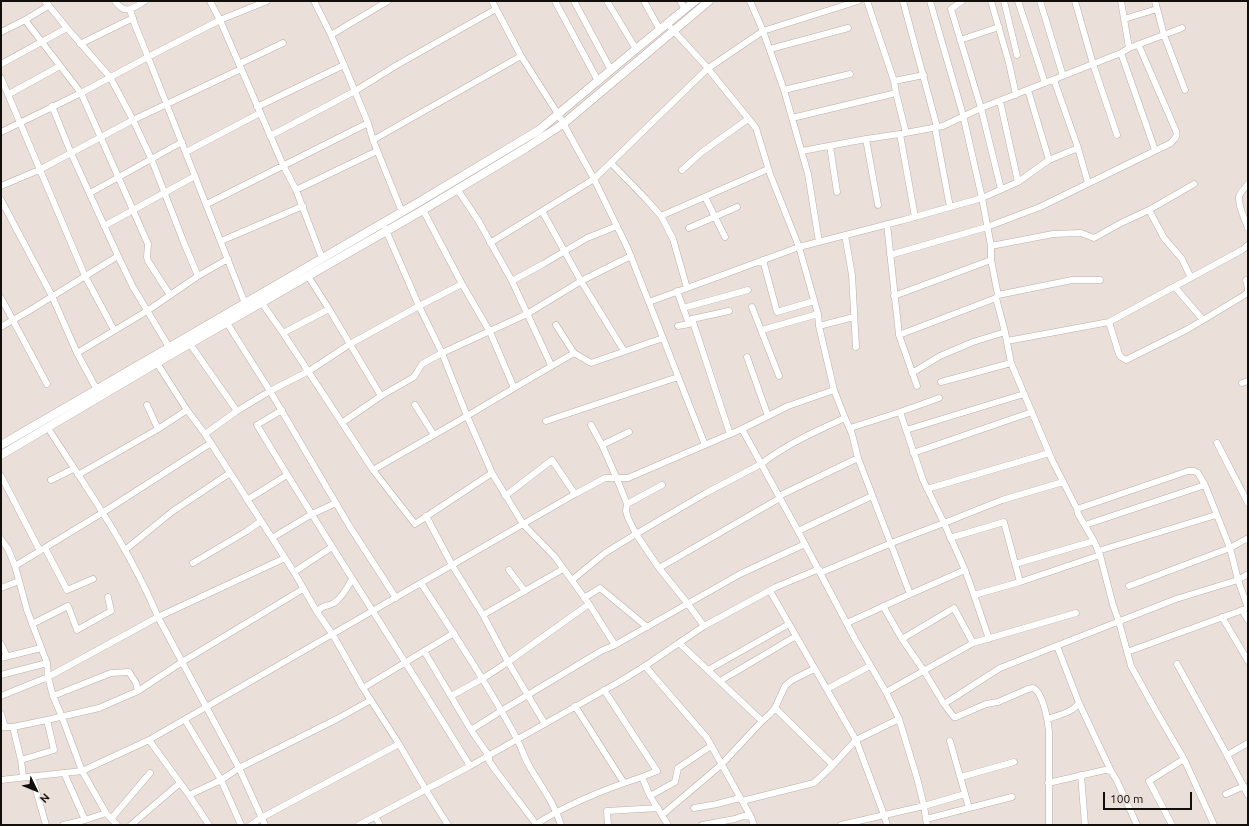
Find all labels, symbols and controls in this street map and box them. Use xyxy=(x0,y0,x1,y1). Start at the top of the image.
north arrow xyxy=(16,770,56,810)
scale bar xyxy=(1105,784,1194,810)
text: N xyxy=(38,791,52,805)
text: 100 m xyxy=(1110,792,1143,805)

